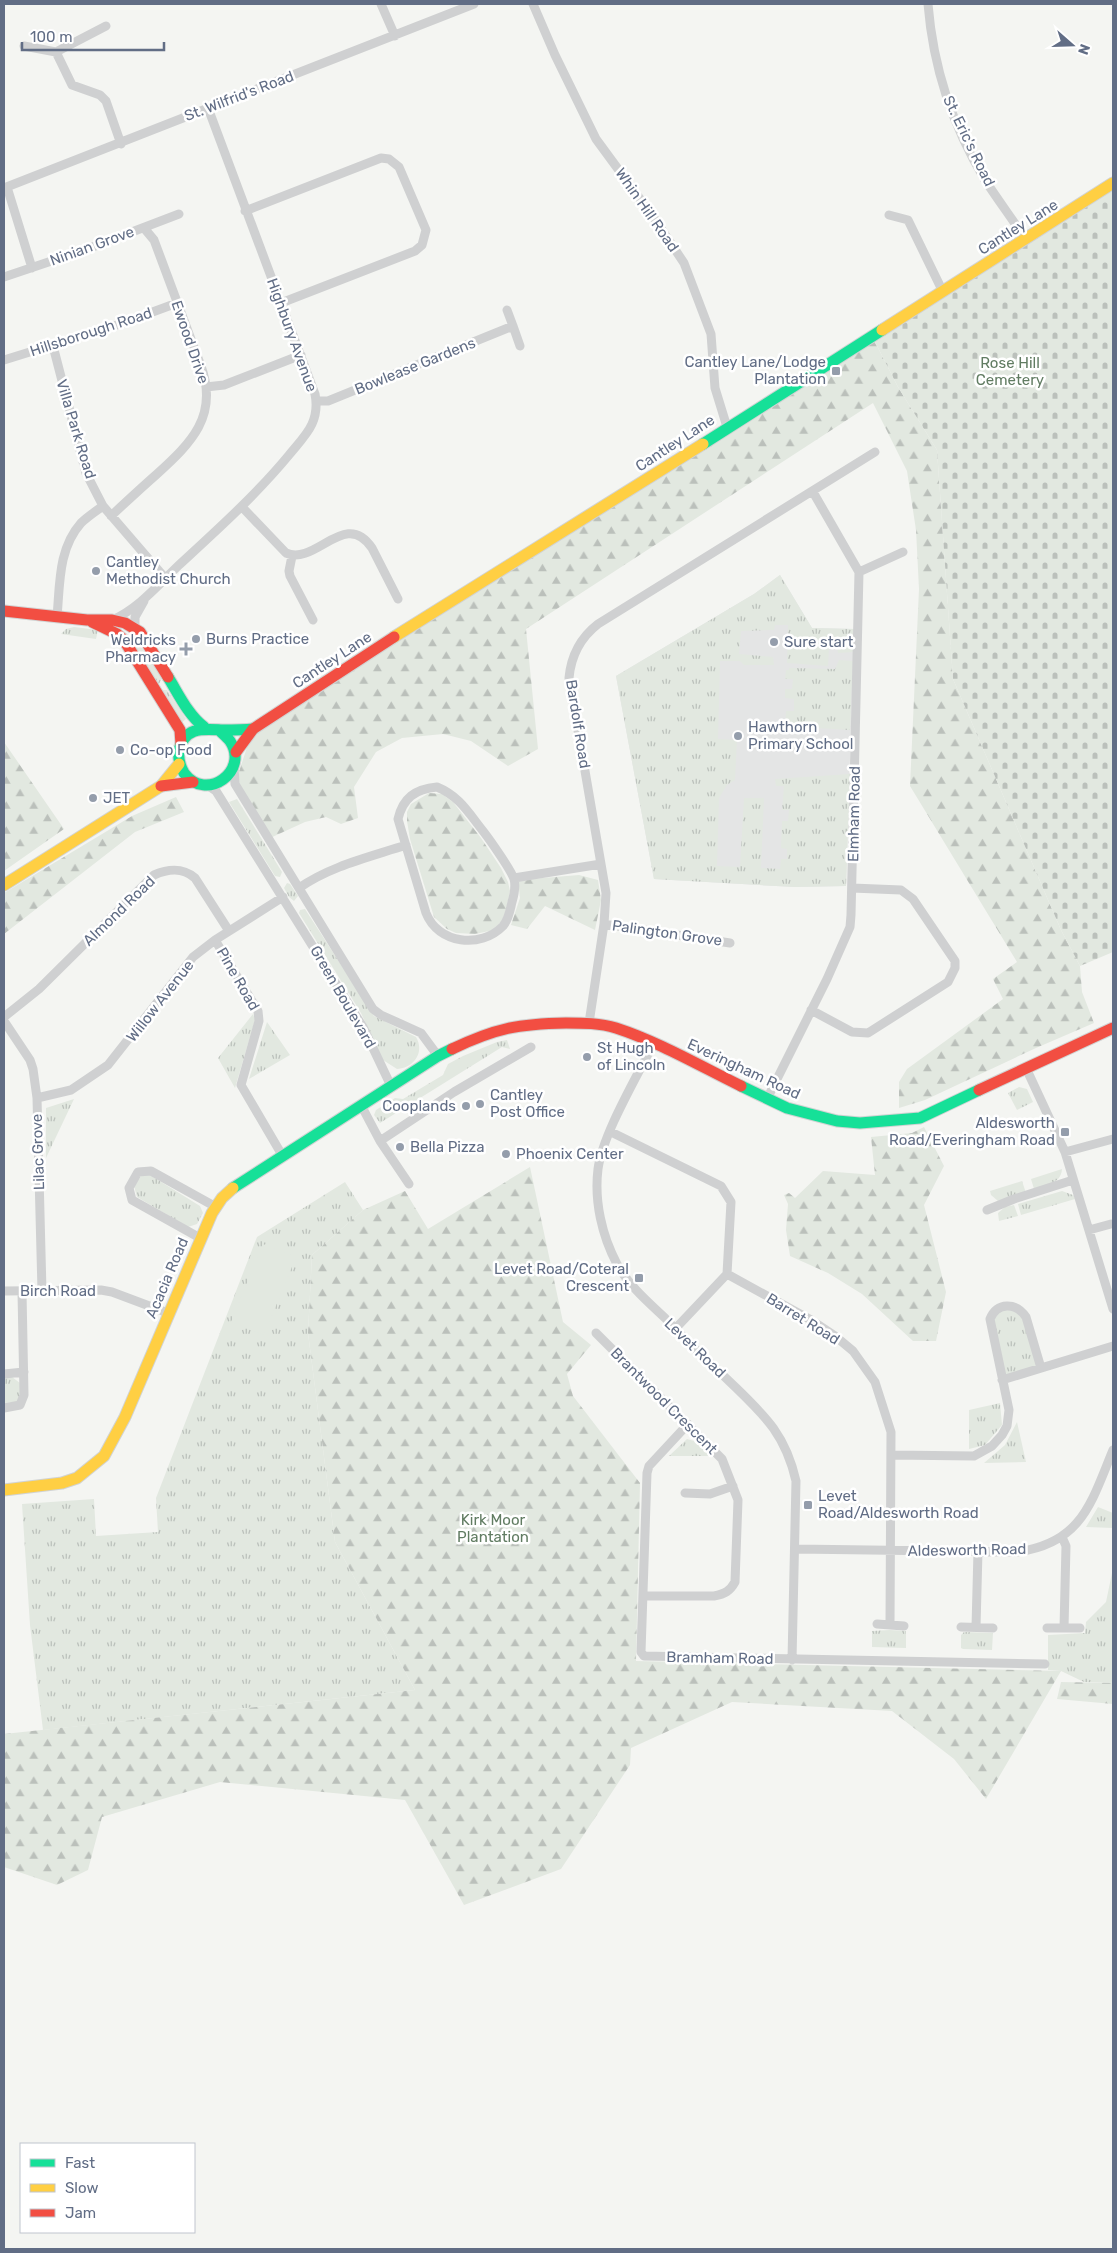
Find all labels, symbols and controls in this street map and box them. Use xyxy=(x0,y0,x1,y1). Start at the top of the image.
scale bar xyxy=(22,20,165,52)
north arrow xyxy=(1047,20,1097,70)
text: 100 m xyxy=(30,28,72,46)
text: N xyxy=(1074,42,1093,57)
street label: St. Wilfrid's Road xyxy=(182,67,296,125)
street label: St. Eric's Road xyxy=(939,93,999,189)
street label: Whin Hill Road xyxy=(611,165,683,255)
street label: Cantley Lane xyxy=(975,195,1061,259)
street label: Ninian Grove xyxy=(47,222,137,270)
street label: Highbury Avenue xyxy=(263,276,321,394)
street label: Ewood Drive xyxy=(167,298,213,386)
street label: Hillsborough Road xyxy=(28,304,154,360)
street label: Bowlease Gardens xyxy=(352,333,478,398)
place label: Cantley Lane/Lodge Plantation xyxy=(685,353,826,388)
park label: Rose Hill Cemetery xyxy=(976,354,1044,389)
marker: Cantley Lane/Lodge Plantation xyxy=(830,365,842,377)
street label: Villa Park Road xyxy=(52,377,100,481)
street label: Cantley Lane xyxy=(632,411,718,475)
place label: Cantley Methodist Church xyxy=(106,553,231,588)
marker: Cantley Methodist Church xyxy=(90,565,102,577)
street label: Cantley Lane xyxy=(289,628,375,692)
place label: Burns Practice xyxy=(206,630,309,648)
place label: Weldricks Pharmacy xyxy=(105,631,176,666)
marker: Burns Practice xyxy=(190,633,202,645)
place label: Sure start xyxy=(784,633,853,651)
marker: Sure start xyxy=(768,636,780,648)
marker: Weldricks Pharmacy xyxy=(180,643,192,655)
street label: Bardolf Road xyxy=(562,678,594,770)
place label: Hawthorn Primary School xyxy=(748,718,853,753)
marker: Hawthorn Primary School xyxy=(732,730,744,742)
place label: Co-op Food xyxy=(130,741,212,759)
marker: Co-op Food xyxy=(114,744,126,756)
street label: Elmham Road xyxy=(844,766,864,862)
place label: JET xyxy=(103,789,131,807)
marker: JET xyxy=(87,792,99,804)
street label: Almond Road xyxy=(79,872,159,950)
street label: Palington Grove xyxy=(611,916,723,950)
street label: Green Boulevard xyxy=(306,942,380,1052)
street label: Pine Road xyxy=(213,944,263,1014)
street label: Willow Avenue xyxy=(122,957,198,1045)
street label: Everingham Road xyxy=(685,1035,803,1103)
place label: St Hugh of Lincoln xyxy=(597,1039,665,1074)
marker: St Hugh of Lincoln xyxy=(581,1051,593,1063)
place label: Cantley Post Office xyxy=(490,1086,565,1121)
place label: Cooplands xyxy=(382,1097,456,1115)
marker: Cantley Post Office xyxy=(474,1098,486,1110)
marker: Cooplands xyxy=(460,1100,472,1112)
street label: Lilac Grove xyxy=(28,1113,48,1191)
place label: Aldesworth Road/Everingham Road xyxy=(889,1114,1055,1149)
marker: Aldesworth Road/Everingham Road xyxy=(1059,1126,1071,1138)
place label: Bella Pizza xyxy=(410,1138,484,1156)
marker: Bella Pizza xyxy=(394,1141,406,1153)
place label: Phoenix Center xyxy=(516,1145,624,1163)
marker: Phoenix Center xyxy=(500,1148,512,1160)
street label: Acacia Road xyxy=(142,1235,192,1321)
place label: Levet Road/Coteral Crescent xyxy=(494,1260,629,1295)
marker: Levet Road/Coteral Crescent xyxy=(633,1272,645,1284)
street label: Birch Road xyxy=(20,1282,96,1300)
street label: Barret Road xyxy=(763,1289,843,1349)
street label: Levet Road xyxy=(661,1314,729,1382)
street label: Brantwood Crescent xyxy=(607,1344,721,1458)
place label: Levet Road/Aldesworth Road xyxy=(818,1487,979,1522)
marker: Levet Road/Aldesworth Road xyxy=(802,1499,814,1511)
park label: Kirk Moor Plantation xyxy=(457,1511,529,1546)
street label: Aldesworth Road xyxy=(907,1540,1027,1560)
street label: Bramham Road xyxy=(666,1648,774,1668)
legend xyxy=(20,2143,195,2233)
text: Fast xyxy=(65,2154,95,2172)
text: Slow xyxy=(65,2179,98,2197)
text: Jam xyxy=(65,2204,96,2222)

